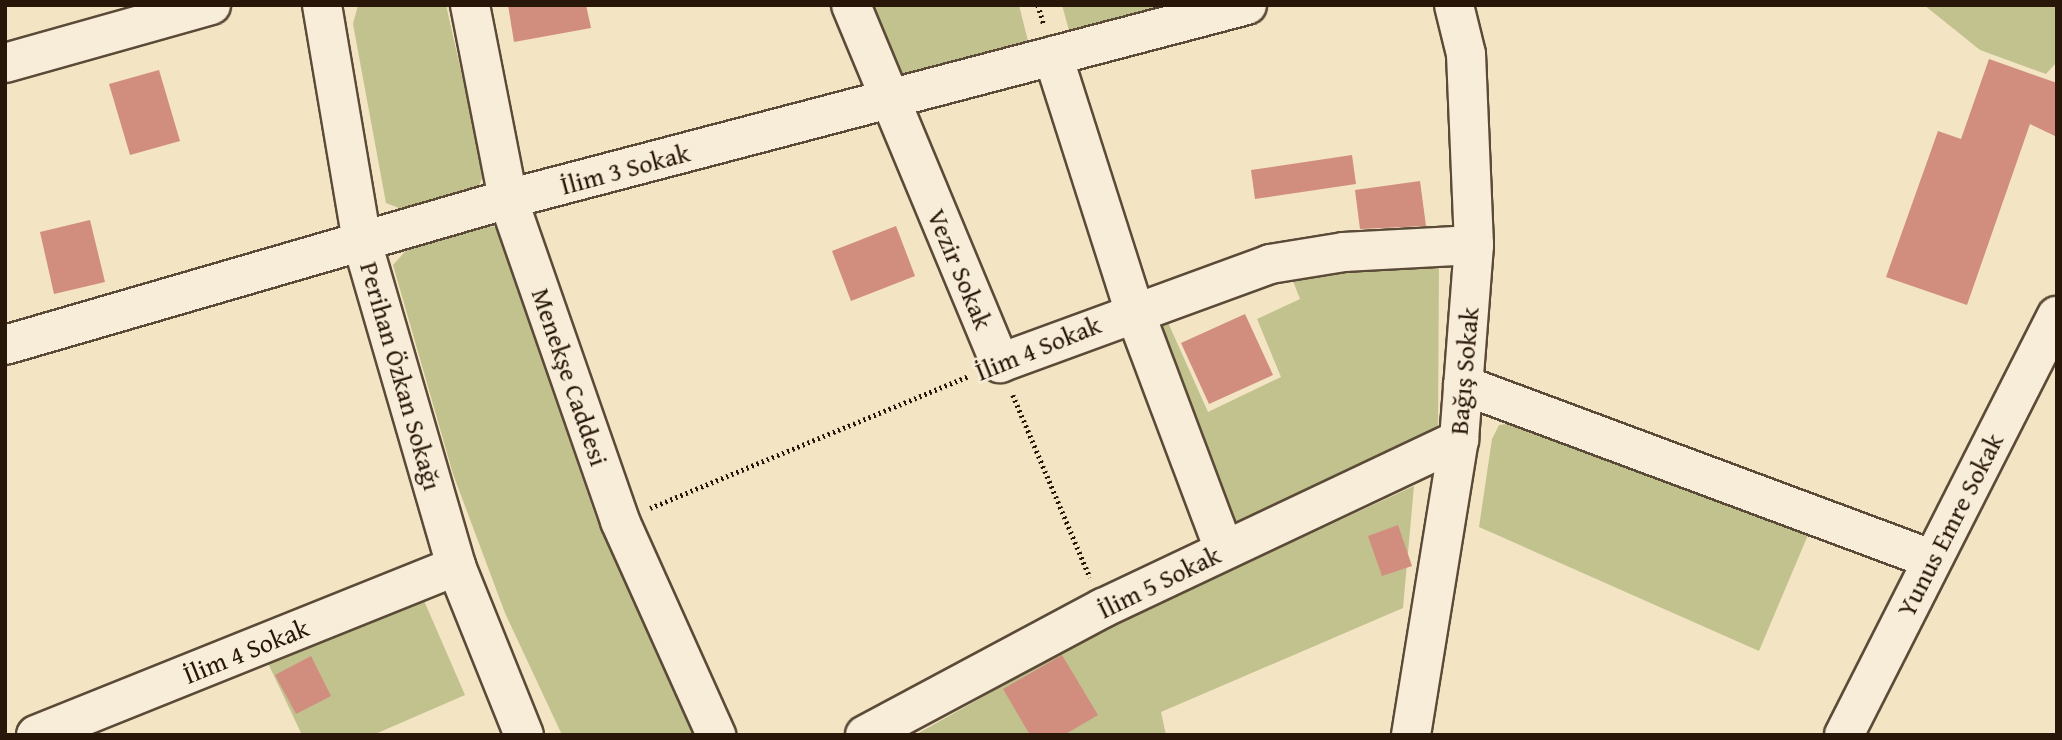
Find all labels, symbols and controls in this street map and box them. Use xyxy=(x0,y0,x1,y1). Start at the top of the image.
street label: İlim 3 Sokak xyxy=(557,137,693,201)
street label: Vezir Sokak xyxy=(921,204,999,334)
street label: Perihan Özkan Sokağı xyxy=(353,258,449,494)
street label: Menekşe Caddesi xyxy=(525,284,615,470)
street label: Bağış Sokak xyxy=(1443,306,1485,436)
street label: İlim 4 Sokak xyxy=(971,309,1105,387)
street label: Yunus Emre Sokak xyxy=(1890,428,2010,622)
street label: İlim 5 Sokak xyxy=(1093,539,1225,625)
street label: İlim 4 Sokak xyxy=(179,612,313,690)

